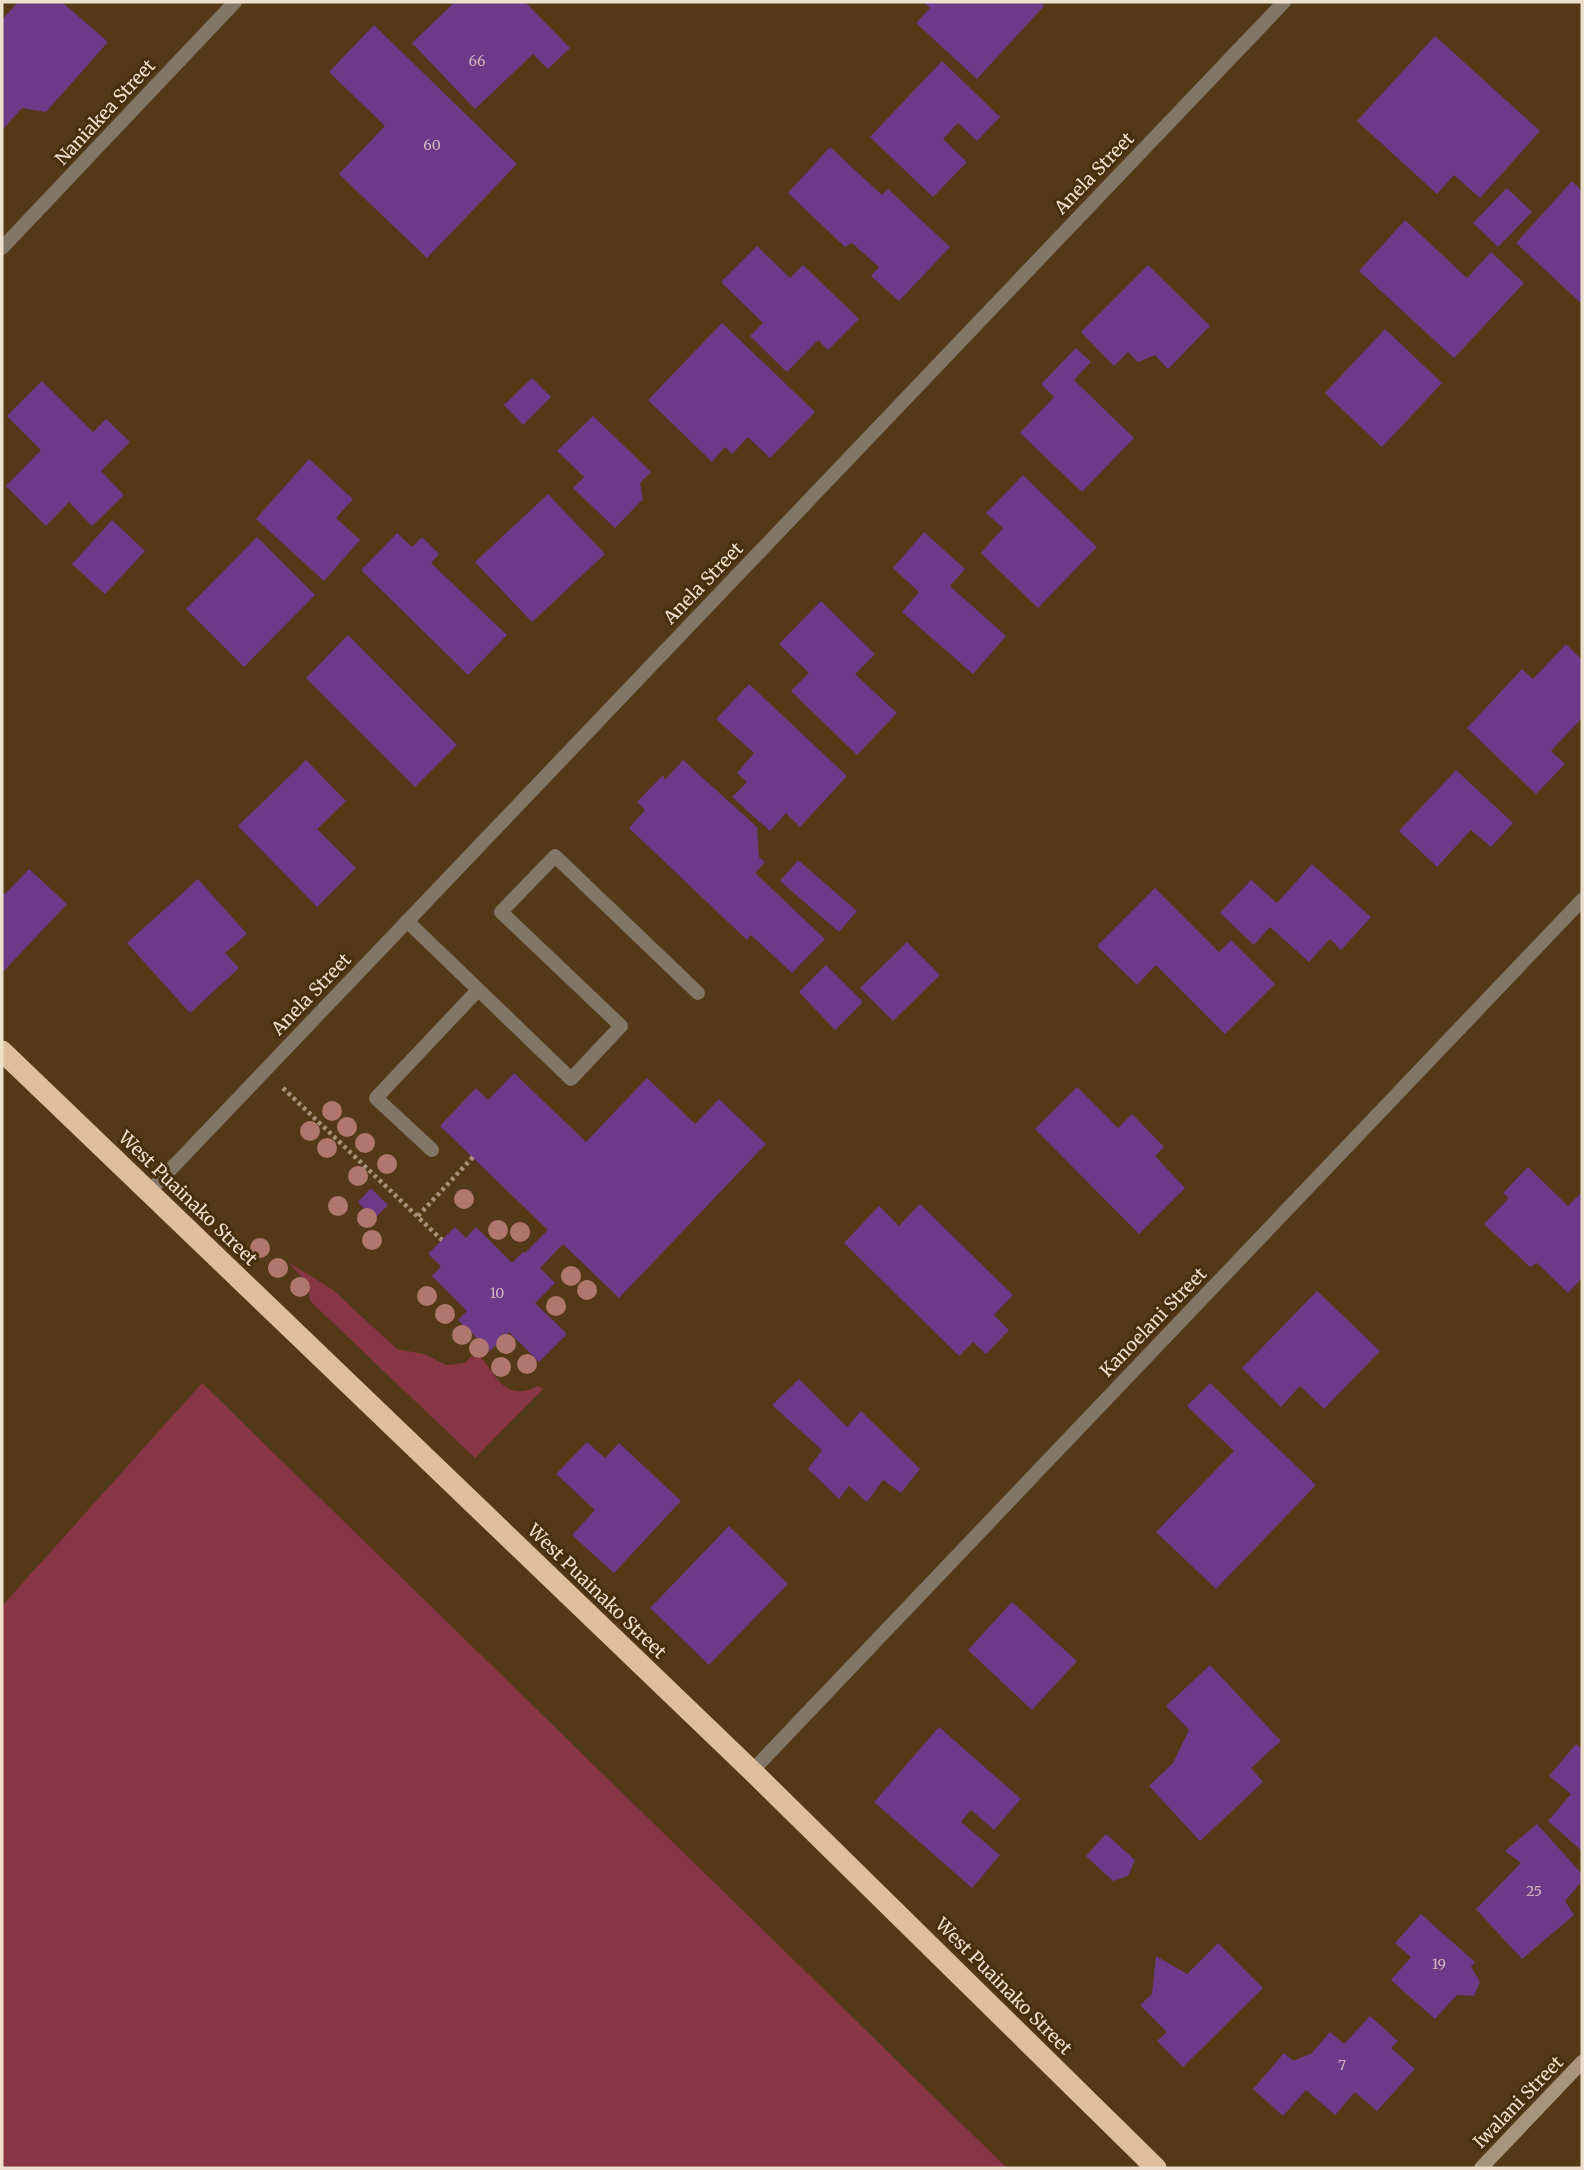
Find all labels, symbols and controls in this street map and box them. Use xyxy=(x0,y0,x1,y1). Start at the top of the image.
house number: 66 xyxy=(469,52,485,70)
street label: Naniakea Street xyxy=(50,54,160,170)
street label: Anela Street xyxy=(1049,127,1139,219)
house number: 60 xyxy=(423,136,441,154)
street label: Anela Street xyxy=(658,537,748,629)
street label: Anela Street xyxy=(266,948,356,1040)
street label: West Puainako Street xyxy=(113,1125,262,1270)
street label: Kanoelani Street xyxy=(1095,1262,1211,1382)
house number: 10 xyxy=(490,1284,504,1302)
street label: West Puainako Street xyxy=(522,1518,671,1663)
house number: 25 xyxy=(1526,1882,1542,1900)
street label: West Puainako Street xyxy=(930,1912,1077,2059)
house number: 19 xyxy=(1432,1955,1446,1973)
street label: Iwalani Street xyxy=(1468,2051,1568,2153)
house number: 7 xyxy=(1338,2056,1346,2074)

